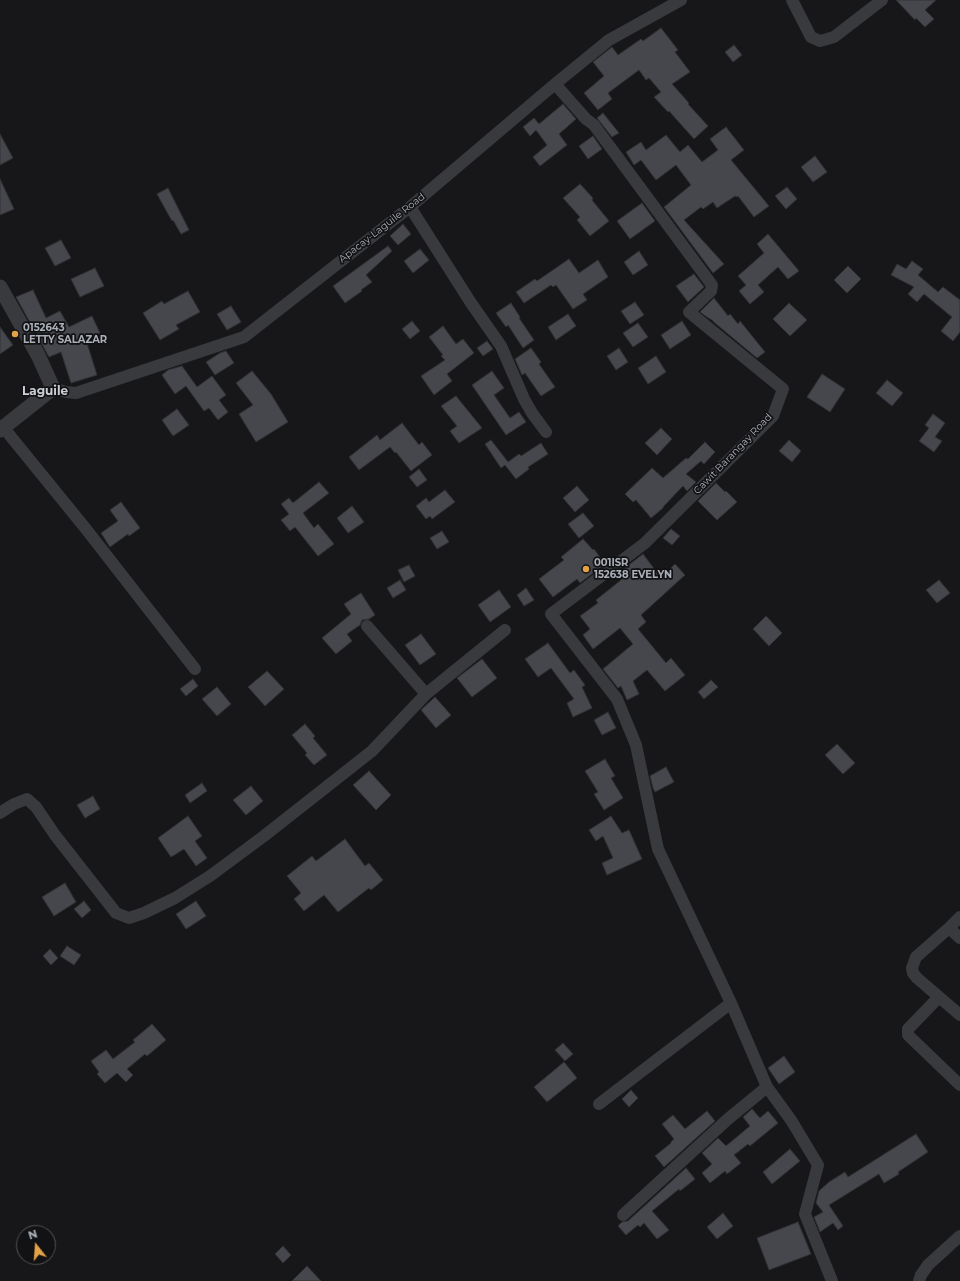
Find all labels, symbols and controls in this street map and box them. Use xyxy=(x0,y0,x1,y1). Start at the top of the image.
street label: Apacay-Laguile Road xyxy=(337,191,427,265)
place label: 0152643 LETTY SALAZAR xyxy=(23,322,107,346)
marker: 0152643 LETTY SALAZAR xyxy=(10,329,20,339)
district label: Laguile xyxy=(22,384,68,398)
street label: Cawit Barangay Road xyxy=(691,411,775,497)
place label: 001ISR 152638 EVELYN xyxy=(594,557,672,580)
marker: 001ISR 152638 EVELYN xyxy=(581,564,591,574)
north arrow xyxy=(16,1225,56,1265)
text: N xyxy=(26,1226,39,1242)

